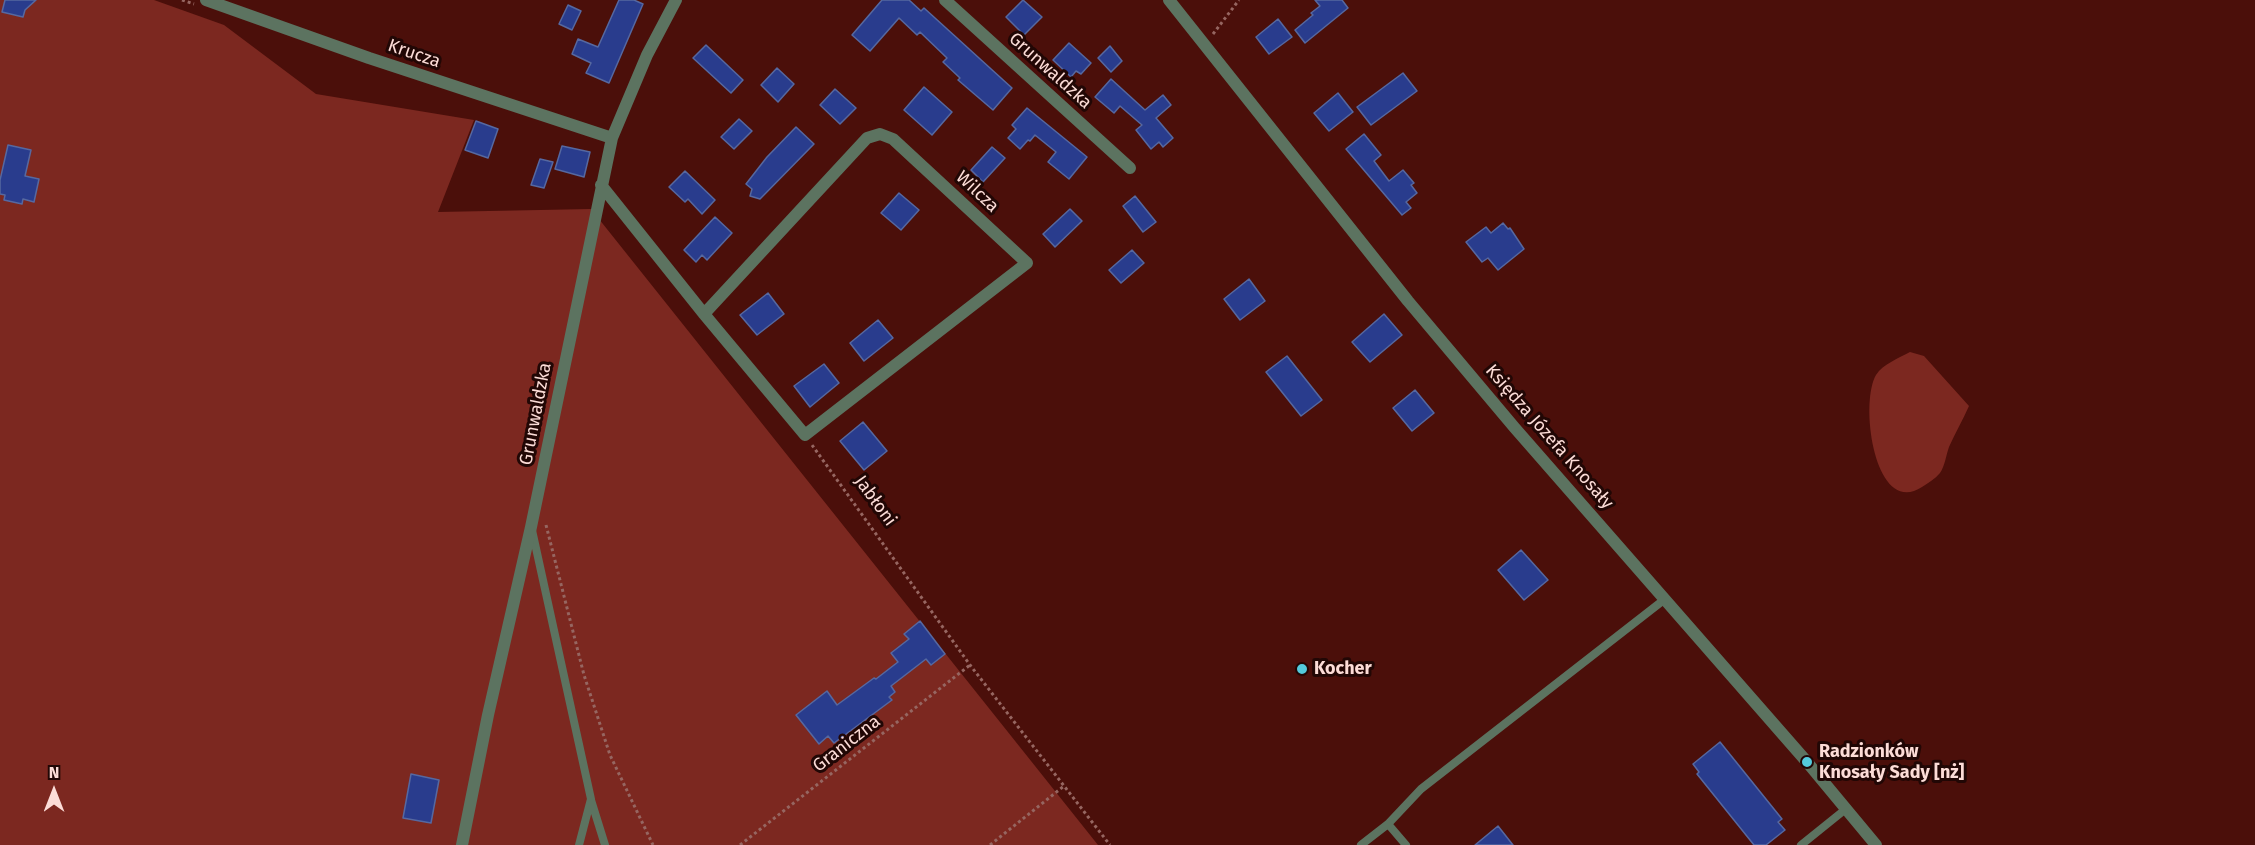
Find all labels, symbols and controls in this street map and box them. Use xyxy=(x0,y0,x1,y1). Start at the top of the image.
street label: Grunwaldzka xyxy=(1004,28,1096,114)
street label: Krucza xyxy=(385,35,443,73)
street label: Wilcza xyxy=(951,167,1003,217)
street label: Księdza Józefa Knosały xyxy=(1480,360,1618,514)
street label: Grunwaldzka xyxy=(515,361,557,467)
street label: Jabłoni xyxy=(849,471,901,531)
place label: Kocher xyxy=(1314,658,1372,680)
marker: Kocher xyxy=(1295,662,1309,676)
street label: Graniczna xyxy=(809,711,885,777)
place label: Radzionków Knosały Sady [nż] xyxy=(1819,741,1964,783)
marker: Radzionków Knosały Sady [nż] xyxy=(1800,755,1814,769)
north arrow xyxy=(24,761,84,821)
text: N xyxy=(49,763,59,782)

